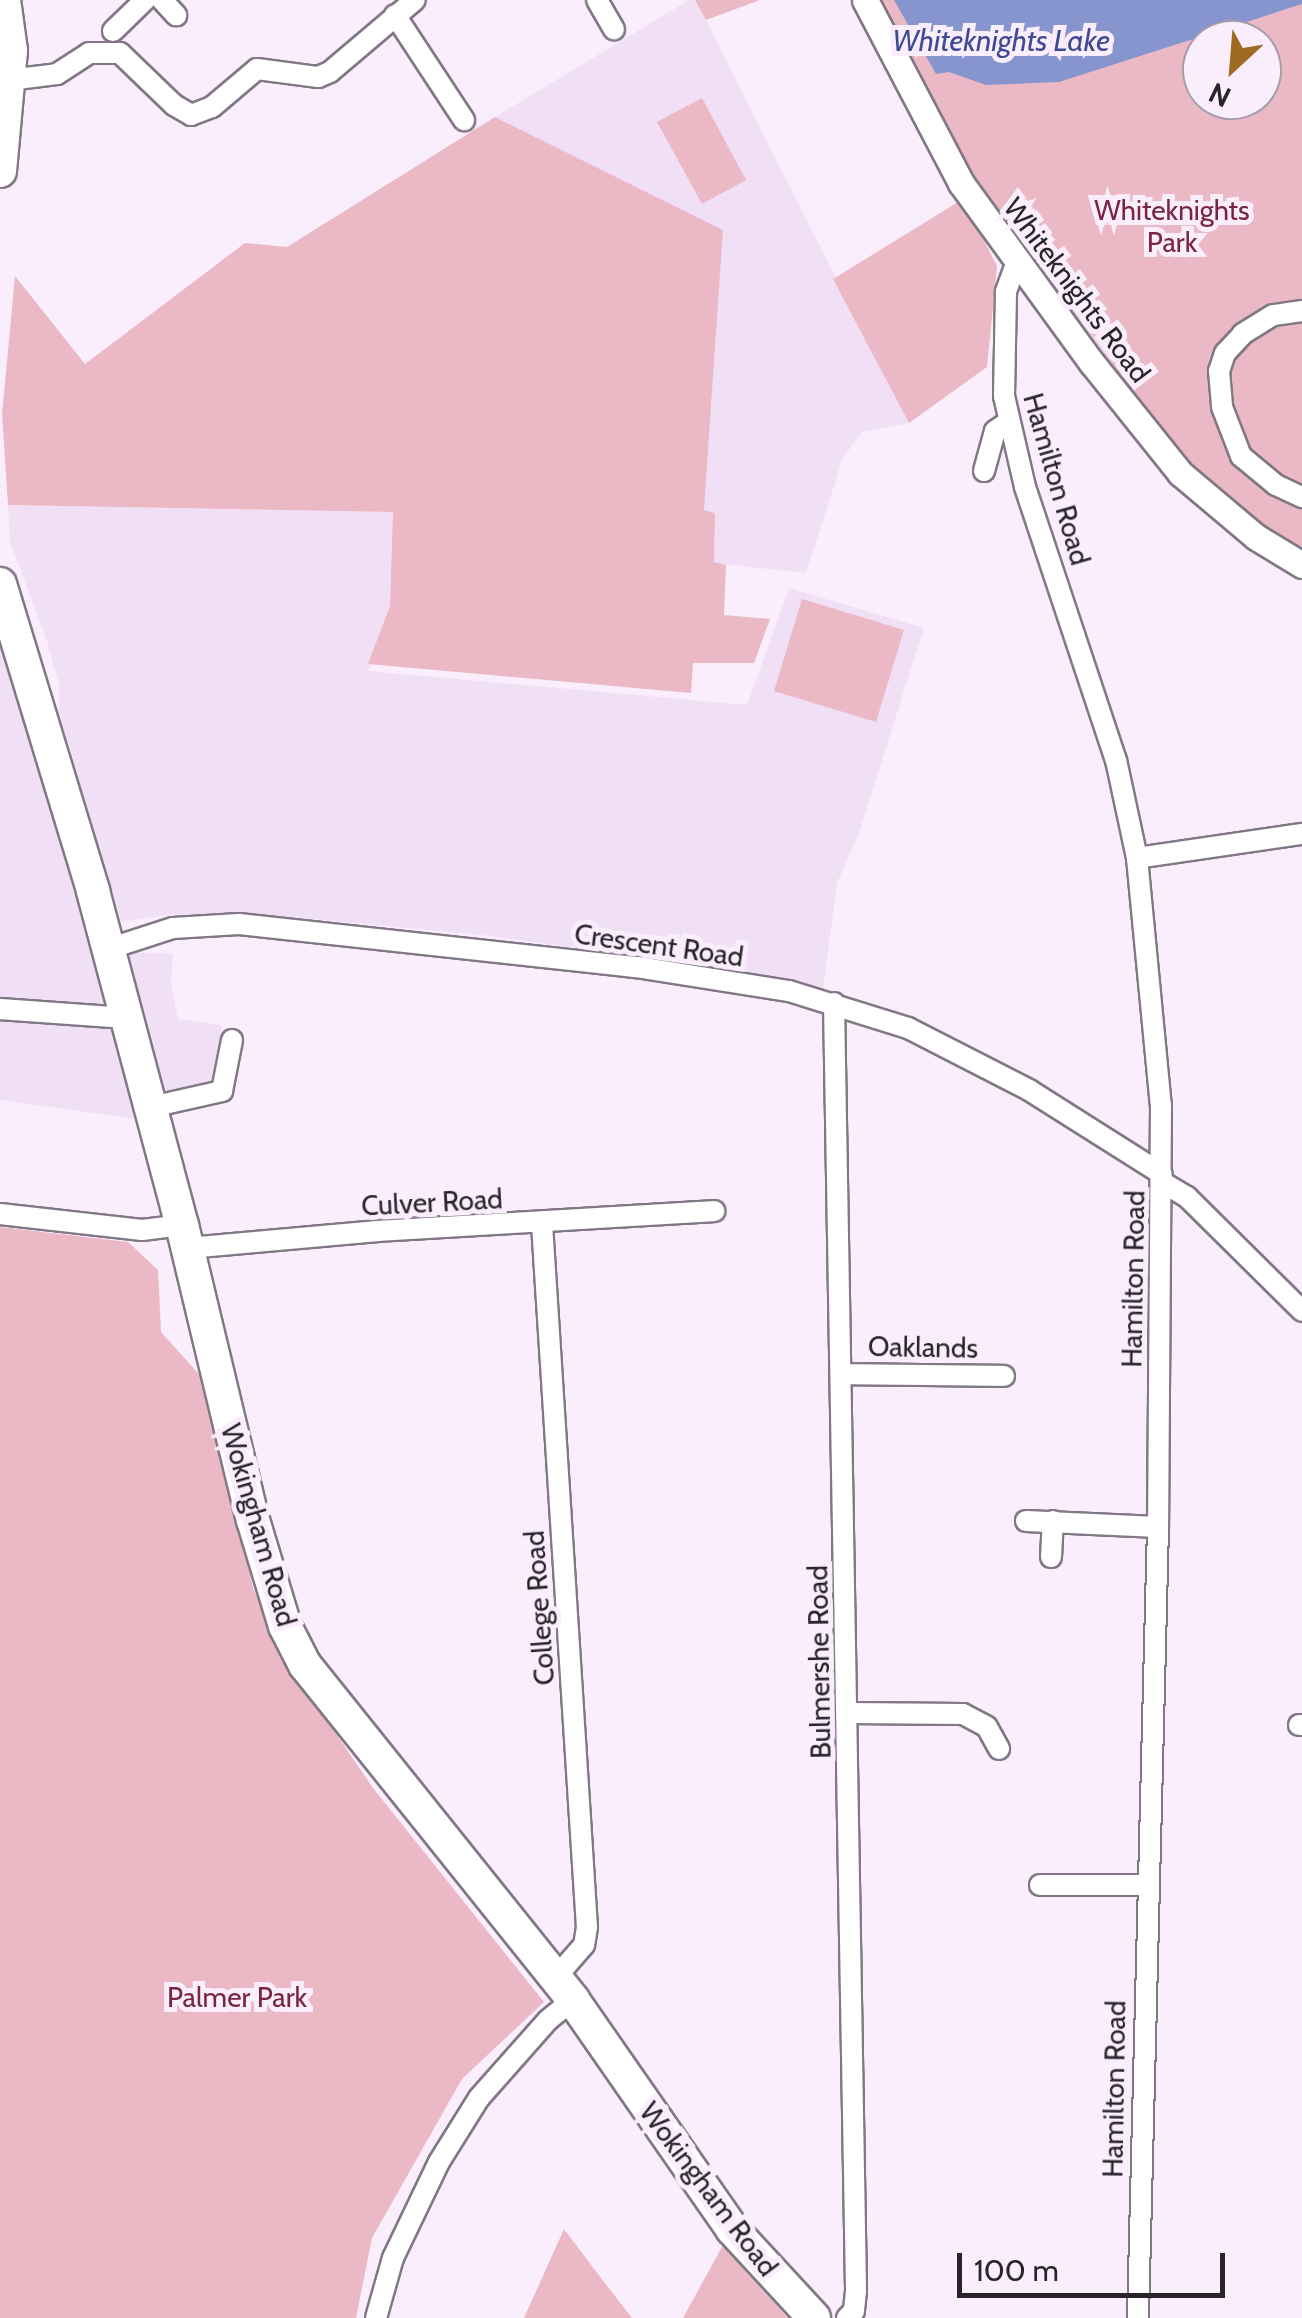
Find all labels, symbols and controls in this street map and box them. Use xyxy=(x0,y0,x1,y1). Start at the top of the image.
north arrow xyxy=(1182,20,1282,120)
water label: Whiteknights Lake xyxy=(892,23,1110,59)
text: N xyxy=(1203,76,1236,115)
street label: Whiteknights Road xyxy=(997,191,1157,389)
park label: Whiteknights Park xyxy=(1094,193,1250,259)
street label: Hamilton Road xyxy=(1016,389,1098,569)
street label: Crescent Road xyxy=(572,917,746,973)
street label: Culver Road xyxy=(360,1182,504,1222)
street label: Hamilton Road xyxy=(1115,1190,1151,1368)
street label: Oaklands xyxy=(868,1329,978,1365)
street label: Wokingham Road xyxy=(214,1420,304,1630)
street label: College Road xyxy=(517,1530,561,1686)
street label: Bulmershe Road xyxy=(801,1565,837,1759)
park label: Palmer Park xyxy=(167,1980,307,2014)
street label: Hamilton Road xyxy=(1096,2000,1132,2178)
street label: Wokingham Road xyxy=(633,2095,785,2283)
scale bar xyxy=(962,2233,1230,2295)
text: 100 m xyxy=(974,2252,1059,2289)

